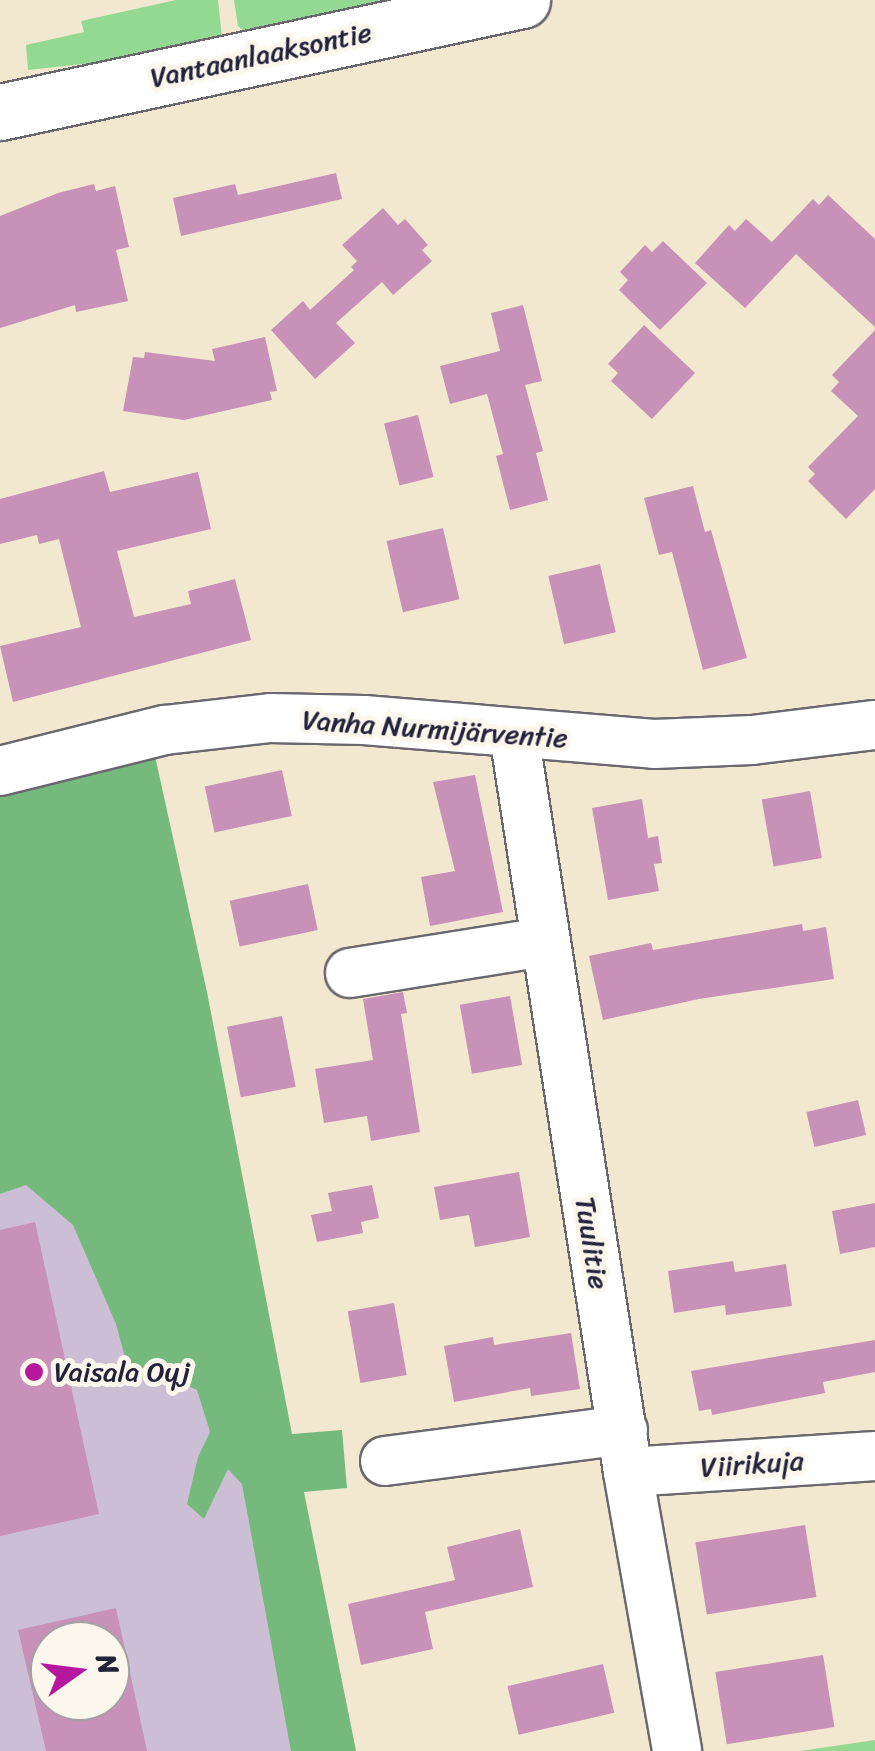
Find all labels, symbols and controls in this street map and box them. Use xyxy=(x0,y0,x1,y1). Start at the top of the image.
street label: Vantaanlaaksontie xyxy=(147,15,375,95)
street label: Vanha Nurmijärventie xyxy=(302,703,568,755)
street label: Tuulitie xyxy=(568,1194,616,1292)
place label: Vaisala Oyj xyxy=(54,1355,188,1389)
marker: Vaisala Oyj xyxy=(23,1361,45,1383)
street label: Viirikuja xyxy=(699,1444,805,1484)
north arrow xyxy=(30,1621,130,1721)
text: N xyxy=(82,1649,134,1679)

